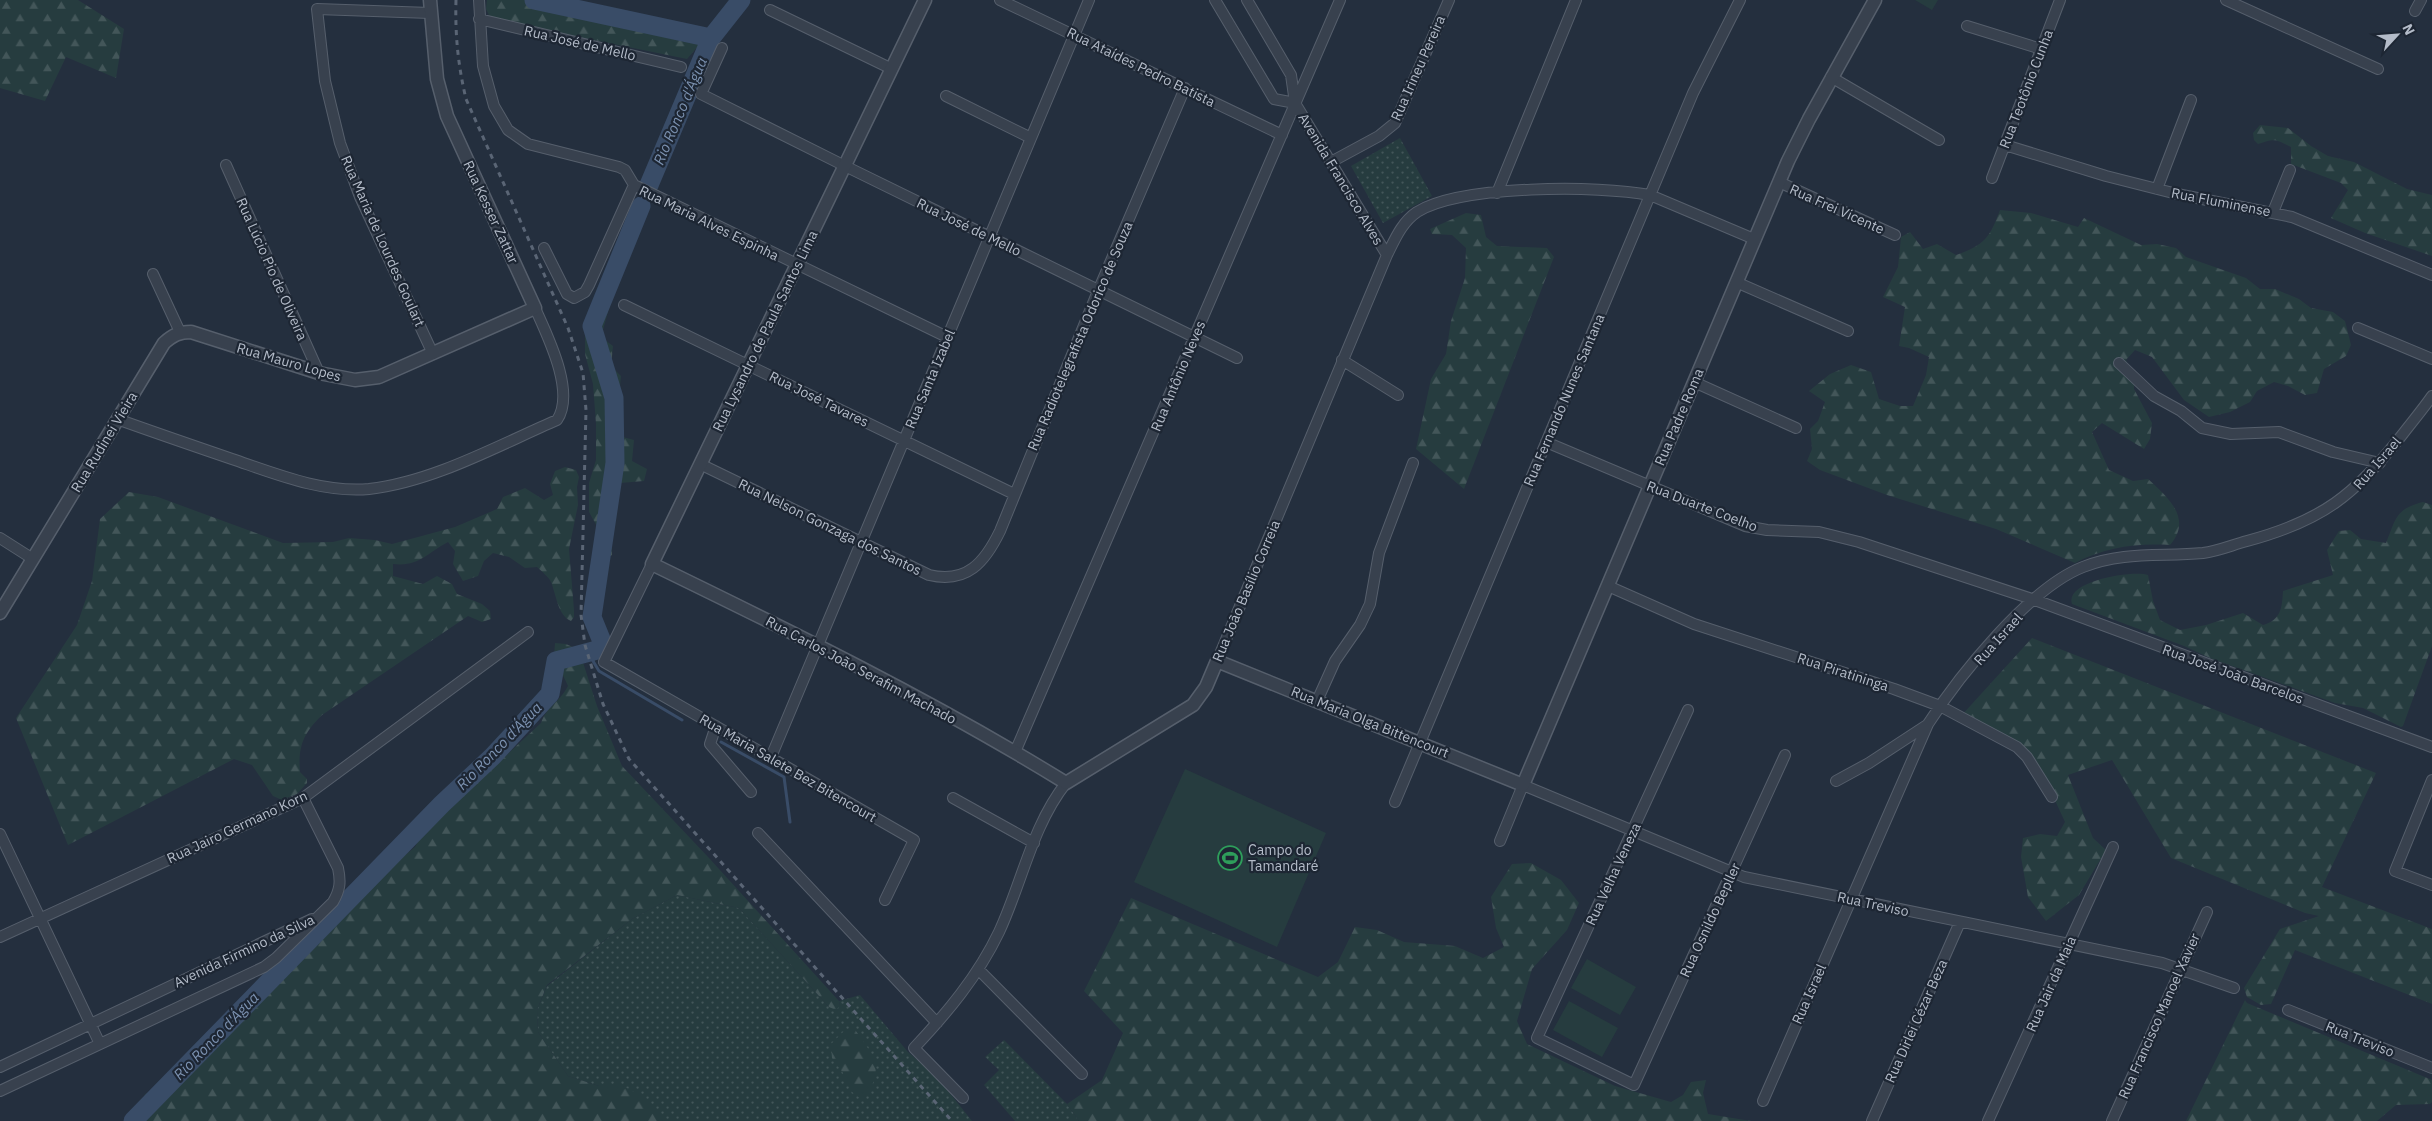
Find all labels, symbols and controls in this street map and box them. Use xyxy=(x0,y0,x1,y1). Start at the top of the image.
north arrow xyxy=(2372,10,2422,60)
street label: Rua Irineu Pereira xyxy=(1387,12,1450,124)
street label: Rua José de Mello xyxy=(522,21,638,65)
text: N xyxy=(2398,21,2419,38)
street label: Rua Ataídes Pedro Batista xyxy=(1064,23,1219,111)
street label: Rua Teotônio Cunha xyxy=(1995,27,2057,151)
water label: Rio Ronco d'Água xyxy=(649,54,711,168)
street label: Avenida Francisco Alves xyxy=(1294,110,1388,248)
street label: Rua Maria de Lourdes Goulart xyxy=(337,153,429,330)
street label: Rua Kesser Zattar xyxy=(459,158,523,266)
street label: Rua Frei Vicente xyxy=(1787,180,1888,238)
street label: Rua Maria Alves Espinha xyxy=(636,181,782,265)
street label: Rua Fluminense xyxy=(2170,184,2273,221)
street label: Rua José de Mello xyxy=(914,194,1024,260)
street label: Rua Lúcio Pio de Oliveira xyxy=(232,195,312,344)
street label: Rua Radiotelegrafista Odorico de Souza xyxy=(1023,218,1137,453)
street label: Rua Lysandro de Paula Santos Lima xyxy=(708,227,822,435)
street label: Rua Fernando Nunes Santana xyxy=(1519,311,1609,489)
street label: Rua Antônio Neves xyxy=(1147,318,1210,434)
street label: Rua Santa Izabel xyxy=(901,326,959,431)
street label: Rua Mauro Lopes xyxy=(235,338,344,386)
street label: Rua Padre Roma xyxy=(1650,365,1708,468)
street label: Rua José Tavares xyxy=(766,367,872,431)
street label: Rua Rudinei Vieira xyxy=(67,388,141,496)
street label: Rua Israel xyxy=(2349,433,2405,493)
street label: Rua Nelson Gonzaga dos Santos xyxy=(735,475,925,579)
street label: Rua Duarte Coelho xyxy=(1644,477,1760,535)
street label: Rua João Basílio Correia xyxy=(1208,517,1284,665)
street label: Rua Israel xyxy=(1970,609,2026,669)
street label: Rua Carlos João Serafim Machado xyxy=(763,612,960,728)
street label: Rua José João Barcelos xyxy=(2160,640,2306,708)
street label: Rua Piratininga xyxy=(1795,649,1891,695)
street label: Rua Maria Olga Bittencourt xyxy=(1288,682,1452,762)
water label: Rio Ronco d'Água xyxy=(452,698,546,794)
street label: Rua Maria Salete Bez Bitencourt xyxy=(696,710,880,826)
street label: Rua Jairo Germano Korn xyxy=(164,787,310,867)
street label: Rua Velha Veneza xyxy=(1581,819,1645,928)
place label: Campo do Tamandaré xyxy=(1248,841,1319,875)
sports icon: Campo do Tamandaré xyxy=(1217,845,1243,871)
street label: Rua Osnildo Bepller xyxy=(1676,860,1744,980)
street label: Rua Treviso xyxy=(1836,888,1911,920)
street label: Avenida Firmino da Silva xyxy=(171,910,318,992)
street label: Rua Francisco Manoel Xavier xyxy=(2114,930,2204,1102)
street label: Rua Jair da Maia xyxy=(2022,933,2080,1035)
street label: Rua Dirlei Cézar Beza xyxy=(1881,956,1952,1086)
street label: Rua Israel xyxy=(1788,961,1830,1027)
water label: Rio Ronco d'Água xyxy=(169,988,263,1084)
street label: Rua Treviso xyxy=(2323,1017,2397,1061)

